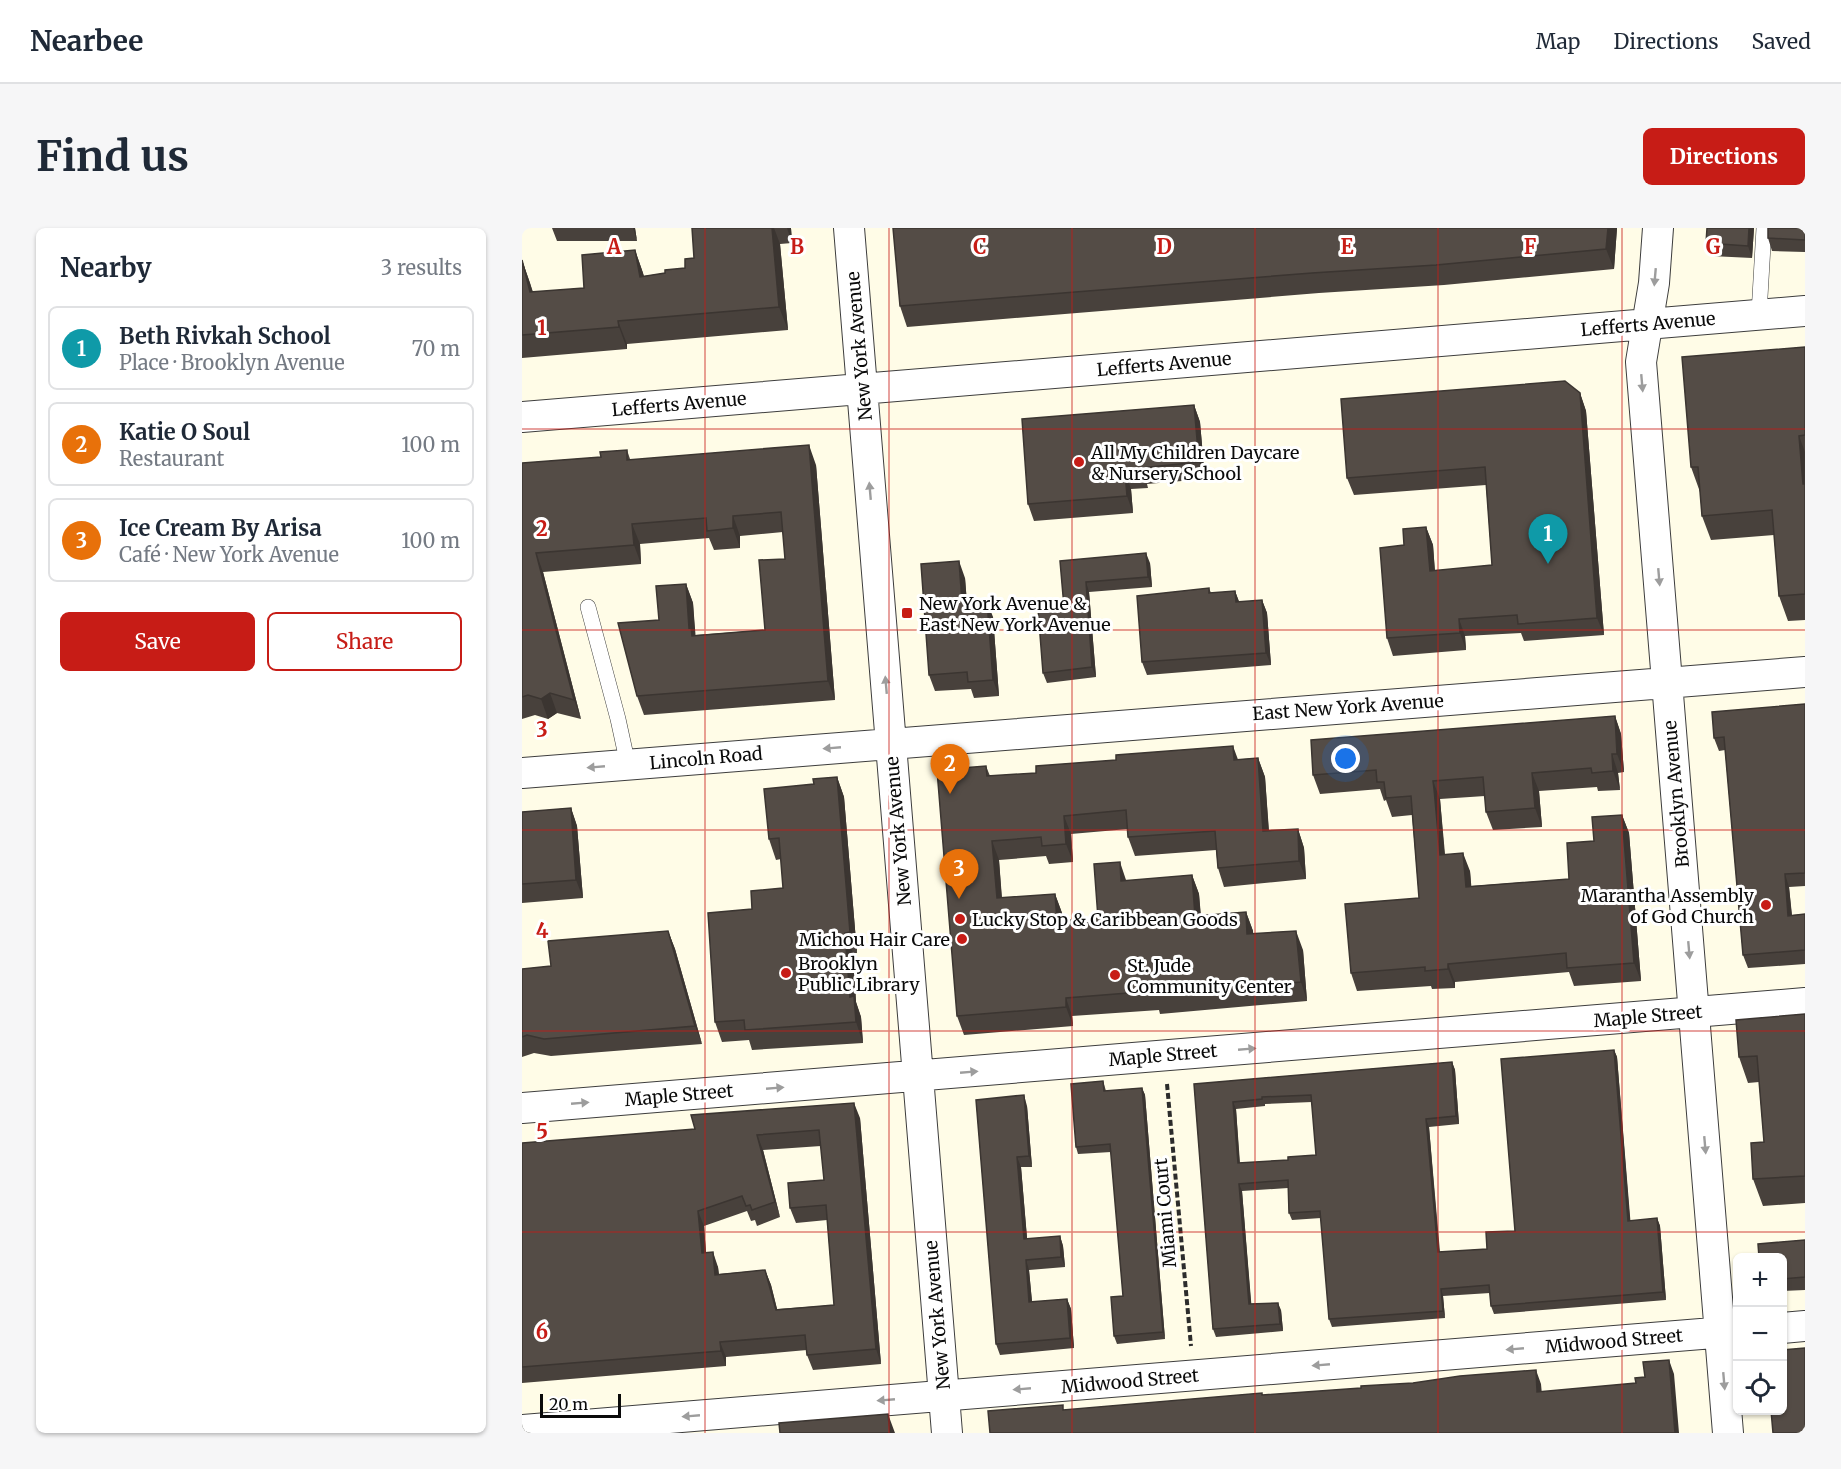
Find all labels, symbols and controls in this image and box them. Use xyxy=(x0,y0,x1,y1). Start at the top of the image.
text: Nearbee xyxy=(30,23,143,59)
text: Map xyxy=(1536,28,1580,55)
text: Directions xyxy=(1613,28,1718,55)
text: Saved xyxy=(1751,28,1811,55)
button: Directions xyxy=(1643,128,1805,185)
text: Find us xyxy=(36,130,189,182)
text: A xyxy=(606,234,622,259)
text: B xyxy=(790,234,804,259)
text: C xyxy=(973,234,987,259)
text: D xyxy=(1156,234,1172,259)
text: E xyxy=(1340,234,1354,259)
text: F xyxy=(1524,234,1537,259)
text: G xyxy=(1706,234,1721,259)
text: Nearby xyxy=(60,251,152,284)
text: 3 results xyxy=(381,255,462,280)
one-way arrow xyxy=(1650,267,1660,286)
street label: New York Avenue xyxy=(841,270,877,422)
street label: Lefferts Avenue xyxy=(1580,307,1716,341)
text: 1 xyxy=(537,315,547,340)
text: Beth Rivkah School xyxy=(119,322,331,350)
text: 1 xyxy=(77,336,86,361)
text: 70 m xyxy=(412,336,460,361)
street label: Lefferts Avenue xyxy=(1096,347,1232,381)
text: Place · Brooklyn Avenue xyxy=(119,350,345,375)
one-way arrow xyxy=(1638,373,1647,392)
street label: Lefferts Avenue xyxy=(611,387,747,421)
text: Katie O Soul xyxy=(119,418,250,446)
text: 2 xyxy=(76,432,87,457)
text: 100 m xyxy=(401,432,460,457)
place label: All My Children Daycare & Nursery School xyxy=(1090,441,1299,485)
text: Restaurant xyxy=(119,446,224,471)
marker: All My Children Daycare & Nursery School xyxy=(1072,455,1086,469)
one-way arrow xyxy=(865,481,875,500)
text: Ice Cream By Arisa xyxy=(119,514,322,542)
pin: 1 xyxy=(1528,514,1568,564)
text: 2 xyxy=(536,516,548,541)
text: 3 xyxy=(76,528,87,553)
text: 100 m xyxy=(401,528,460,553)
text: Café · New York Avenue xyxy=(119,542,339,567)
one-way arrow xyxy=(1654,567,1664,586)
place label: New York Avenue & East New York Avenue xyxy=(919,592,1111,636)
marker: New York Avenue & East New York Avenue xyxy=(900,606,914,620)
button: Save xyxy=(60,612,255,671)
button: Share xyxy=(267,612,462,671)
one-way arrow xyxy=(881,676,891,695)
street label: East New York Avenue xyxy=(1252,689,1444,725)
text: 3 xyxy=(536,717,548,742)
street label: Brooklyn Avenue xyxy=(1658,720,1694,868)
street label: Lincoln Road xyxy=(648,742,764,774)
one-way arrow xyxy=(823,743,842,753)
pin: 2 xyxy=(930,744,970,794)
your location xyxy=(1331,744,1360,773)
street label: New York Avenue xyxy=(880,755,916,907)
one-way arrow xyxy=(586,762,605,772)
pin: 3 xyxy=(940,850,978,899)
place label: Marantha Assembly of God Church xyxy=(1581,884,1755,928)
marker: Marantha Assembly of God Church xyxy=(1759,898,1773,912)
place label: Lucky Stop & Caribbean Goods xyxy=(972,908,1238,931)
marker: Lucky Stop & Caribbean Goods xyxy=(953,912,967,926)
text: 4 xyxy=(536,918,549,943)
place label: Michou Hair Care xyxy=(799,928,950,951)
marker: Michou Hair Care xyxy=(955,932,969,946)
one-way arrow xyxy=(1684,941,1694,960)
place label: Brooklyn Public Library xyxy=(798,952,920,996)
place label: St. Jude Community Center xyxy=(1127,954,1292,998)
marker: Brooklyn Public Library xyxy=(779,966,793,980)
marker: St. Jude Community Center xyxy=(1108,968,1122,982)
street label: Maple Street xyxy=(1593,1000,1703,1032)
street label: Maple Street xyxy=(1108,1039,1218,1071)
one-way arrow xyxy=(1238,1044,1257,1053)
one-way arrow xyxy=(960,1067,979,1076)
street label: Maple Street xyxy=(624,1079,734,1111)
one-way arrow xyxy=(765,1083,784,1093)
one-way arrow xyxy=(571,1098,590,1108)
text: 5 xyxy=(536,1119,548,1144)
one-way arrow xyxy=(1700,1135,1710,1154)
street label: Miami Court xyxy=(1149,1157,1181,1269)
street label: New York Avenue xyxy=(919,1239,955,1391)
map controls xyxy=(1733,1253,1787,1415)
button: + xyxy=(1733,1253,1787,1307)
button: − xyxy=(1733,1307,1787,1361)
text: 6 xyxy=(536,1319,548,1344)
street label: Midwood Street xyxy=(1544,1324,1684,1358)
one-way arrow xyxy=(1505,1345,1524,1354)
one-way arrow xyxy=(1311,1360,1330,1370)
button: locate xyxy=(1733,1361,1787,1415)
street label: Midwood Street xyxy=(1060,1364,1200,1398)
one-way arrow xyxy=(1719,1371,1729,1390)
one-way arrow xyxy=(1012,1385,1031,1394)
scale bar xyxy=(540,1391,621,1418)
text: 20 m xyxy=(549,1394,588,1414)
one-way arrow xyxy=(876,1396,895,1405)
one-way arrow xyxy=(682,1411,701,1421)

